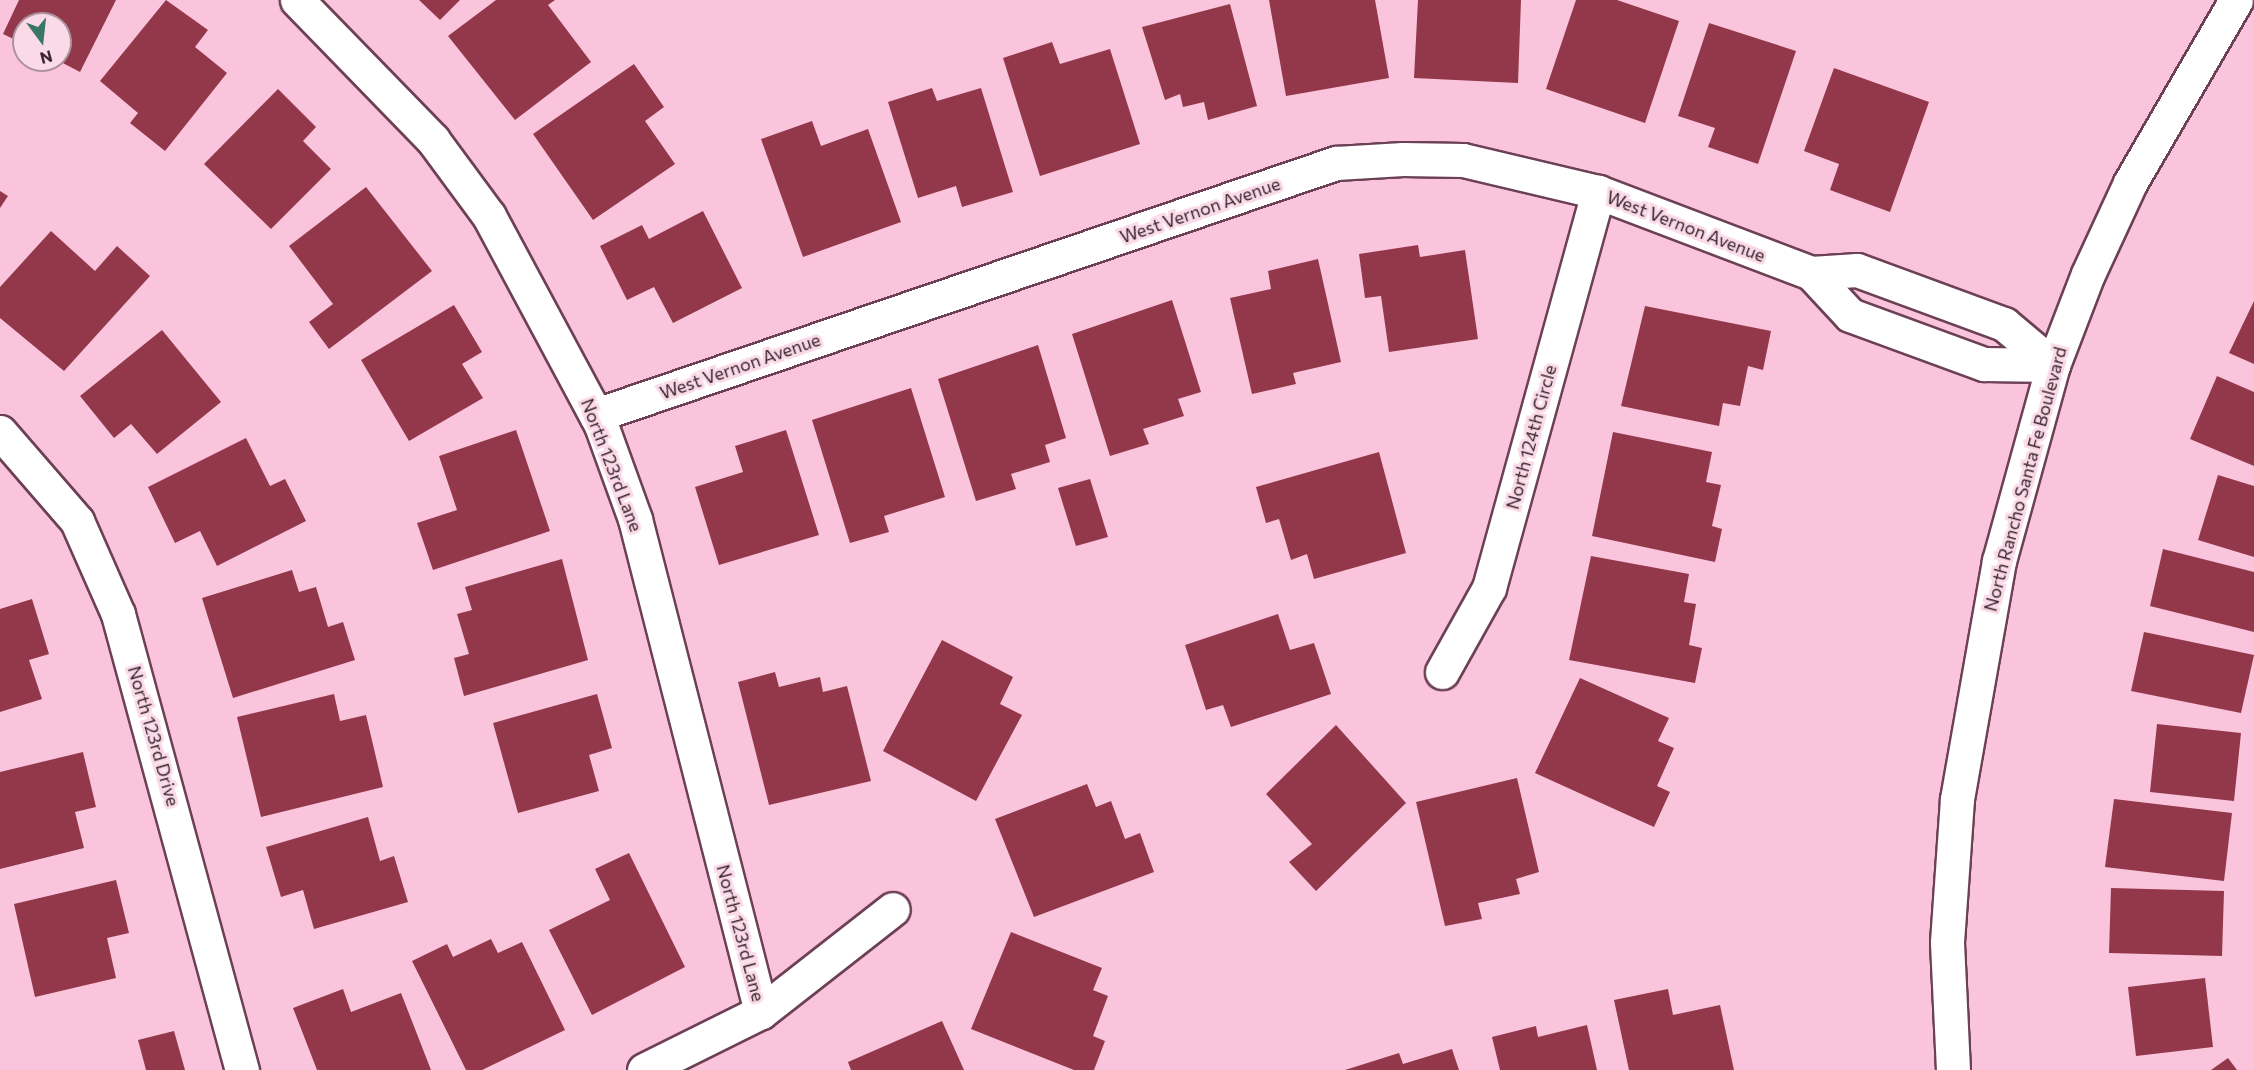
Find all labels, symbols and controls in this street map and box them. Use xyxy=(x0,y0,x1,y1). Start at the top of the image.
north arrow xyxy=(12,12,72,72)
text: N xyxy=(38,47,55,69)
street label: West Vernon Avenue xyxy=(1117,172,1283,248)
street label: West Vernon Avenue xyxy=(1604,186,1768,266)
street label: West Vernon Avenue xyxy=(657,328,823,404)
street label: North Rancho Santa Fe Boulevard xyxy=(1979,344,2071,614)
street label: North 124th Circle xyxy=(1501,362,1561,512)
street label: North 123rd Lane xyxy=(577,395,647,535)
street label: North 123rd Drive xyxy=(124,663,184,809)
street label: North 123rd Lane xyxy=(712,862,770,1004)

